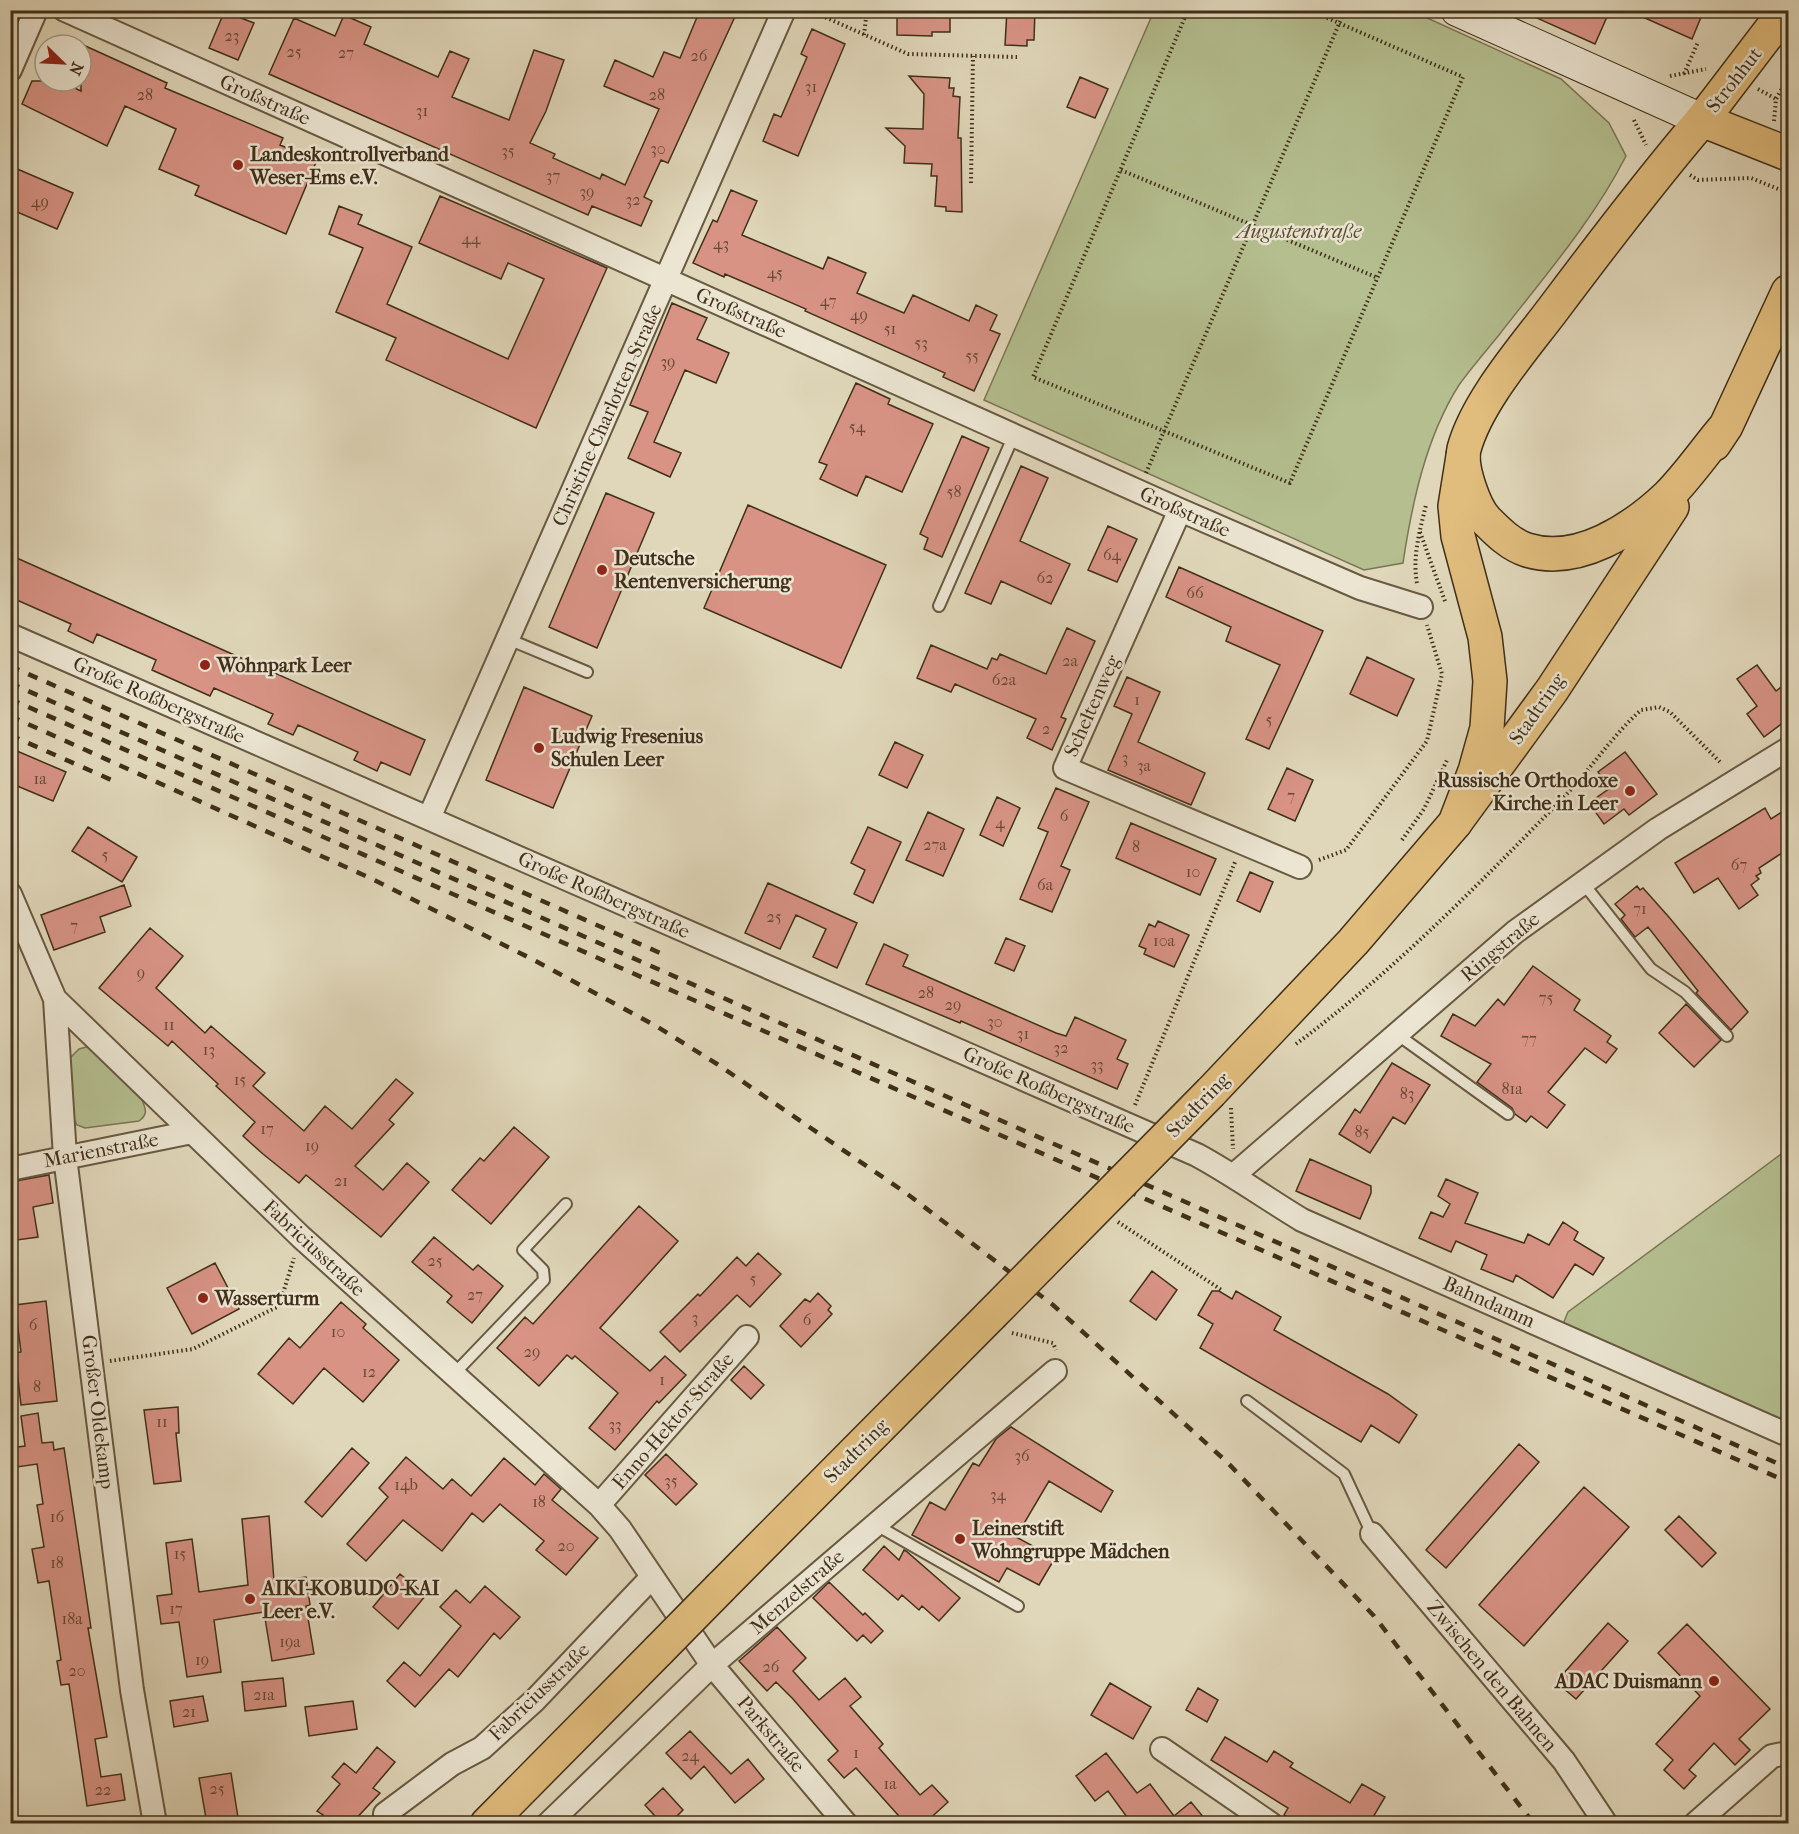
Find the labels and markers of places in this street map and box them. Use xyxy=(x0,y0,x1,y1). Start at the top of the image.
place label: Landeskontrollverband Weser-Ems e.V. xyxy=(249,143,450,189)
marker: Landeskontrollverband Weser-Ems e.V. xyxy=(231,158,245,172)
place label: Deutsche Rentenversicherung xyxy=(614,547,792,593)
marker: Deutsche Rentenversicherung xyxy=(595,563,609,577)
place label: Wohnpark Leer xyxy=(216,654,352,677)
marker: Wohnpark Leer xyxy=(198,658,212,672)
place label: Ludwig Fresenius Schulen Leer xyxy=(551,725,704,771)
marker: Ludwig Fresenius Schulen Leer xyxy=(532,741,546,755)
place label: Russische Orthodoxe Kirche in Leer xyxy=(1437,769,1618,815)
marker: Russische Orthodoxe Kirche in Leer xyxy=(1623,784,1637,798)
place label: Wasserturm xyxy=(214,1287,320,1310)
marker: Wasserturm xyxy=(196,1291,210,1305)
place label: Leinerstift Wohngruppe Mädchen xyxy=(971,1517,1170,1563)
marker: Leinerstift Wohngruppe Mädchen xyxy=(953,1532,967,1546)
place label: AIKI-KOBUDO-KAI Leer e.V. xyxy=(260,1577,440,1623)
marker: AIKI-KOBUDO-KAI Leer e.V. xyxy=(243,1592,257,1606)
place label: ADAC Duismann xyxy=(1553,1670,1702,1693)
marker: ADAC Duismann xyxy=(1707,1674,1721,1688)

